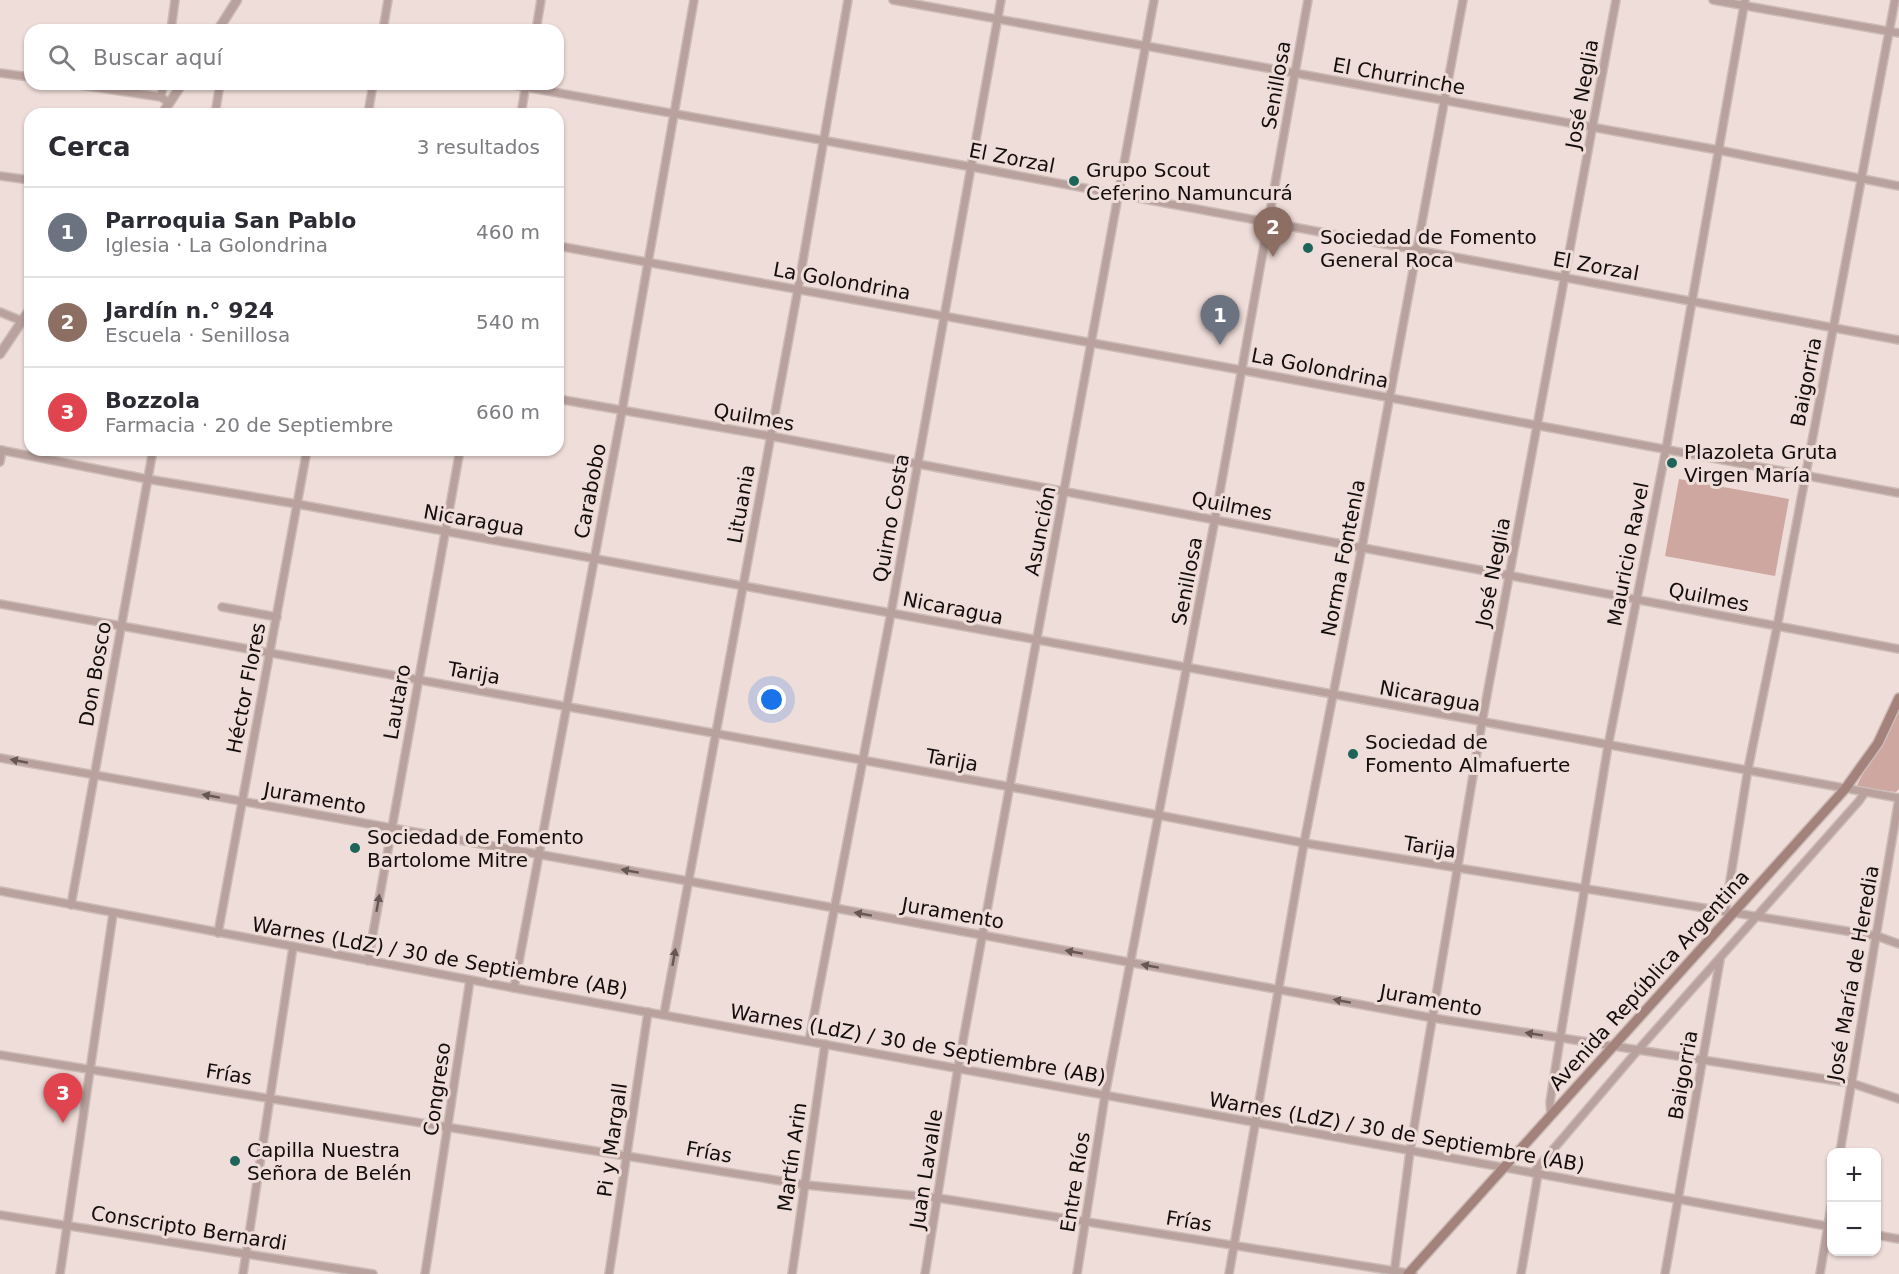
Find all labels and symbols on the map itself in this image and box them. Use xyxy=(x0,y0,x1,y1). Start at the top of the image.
street label: José Neglia xyxy=(1560,37,1603,152)
street label: Senillosa xyxy=(1256,39,1296,131)
street label: El Churrinche xyxy=(1331,53,1467,99)
street label: El Zorzal xyxy=(967,138,1057,178)
place label: Grupo Scout Ceferino Namuncurá xyxy=(1086,158,1293,205)
marker: Grupo Scout Ceferino Namuncurá xyxy=(1067,174,1081,188)
pin: 2 xyxy=(1254,208,1292,257)
place label: Sociedad de Fomento General Roca xyxy=(1320,225,1537,272)
marker: Sociedad de Fomento General Roca xyxy=(1301,241,1315,255)
street label: El Zorzal xyxy=(1551,247,1641,285)
street label: La Golondrina xyxy=(771,257,913,305)
pin: 1 xyxy=(1200,296,1240,345)
street label: Baigorria xyxy=(1786,335,1826,429)
street label: La Golondrina xyxy=(1249,343,1391,393)
street label: Quilmes xyxy=(712,398,796,436)
place label: Plazoleta Gruta Virgen María xyxy=(1684,440,1837,487)
street label: Carabobo xyxy=(569,441,611,541)
street label: Quirno Costa xyxy=(868,452,914,584)
marker: Plazoleta Gruta Virgen María xyxy=(1665,456,1679,470)
street label: Lituania xyxy=(722,463,760,545)
street label: Norma Fontenla xyxy=(1316,477,1370,639)
street label: Mauricio Ravel xyxy=(1602,480,1654,628)
street label: Asunción xyxy=(1020,484,1060,578)
street label: Quilmes xyxy=(1190,486,1274,526)
street label: Nicaragua xyxy=(422,499,526,541)
street label: José Neglia xyxy=(1470,515,1515,631)
street label: Senillosa xyxy=(1167,535,1207,627)
street label: Quilmes xyxy=(1667,577,1751,617)
street label: Nicaragua xyxy=(901,587,1005,629)
street label: Don Bosco xyxy=(74,620,116,728)
street label: Héctor Flores xyxy=(222,621,270,755)
street label: Tarija xyxy=(445,656,502,689)
street label: Lautaro xyxy=(379,662,415,742)
street label: Nicaragua xyxy=(1378,675,1482,717)
your location xyxy=(757,685,786,714)
place label: Sociedad de Fomento Almafuerte xyxy=(1365,730,1570,777)
street label: Tarija xyxy=(923,743,980,776)
marker: Sociedad de Fomento Almafuerte xyxy=(1346,747,1360,761)
one-way arrow xyxy=(9,757,28,766)
street label: Juramento xyxy=(260,777,368,819)
one-way arrow xyxy=(201,791,220,800)
place label: Sociedad de Fomento Bartolome Mitre xyxy=(367,825,584,872)
street label: Tarija xyxy=(1401,831,1458,863)
marker: Sociedad de Fomento Bartolome Mitre xyxy=(348,841,362,855)
street label: José María de Heredia xyxy=(1822,863,1884,1085)
street label: Avenida República Argentina xyxy=(1544,865,1754,1095)
one-way arrow xyxy=(621,866,640,875)
street label: Juramento xyxy=(898,892,1006,934)
one-way arrow xyxy=(374,893,383,912)
one-way arrow xyxy=(853,909,872,918)
street label: Warnes (LdZ) / 30 de Septiembre (AB) xyxy=(250,912,630,1002)
one-way arrow xyxy=(670,947,679,966)
one-way arrow xyxy=(1064,947,1083,956)
one-way arrow xyxy=(1141,961,1160,970)
street label: Juramento xyxy=(1376,979,1484,1021)
one-way arrow xyxy=(1333,996,1352,1005)
street label: Warnes (LdZ) / 30 de Septiembre (AB) xyxy=(728,999,1108,1089)
street label: Baigorria xyxy=(1663,1028,1703,1122)
one-way arrow xyxy=(1525,1030,1544,1039)
street label: Congreso xyxy=(419,1041,455,1137)
street label: Frías xyxy=(204,1059,254,1089)
pin: 3 xyxy=(44,1074,82,1123)
street label: Pi y Margall xyxy=(592,1081,632,1199)
street label: Warnes (LdZ) / 30 de Septiembre (AB) xyxy=(1207,1087,1587,1177)
street label: Martín Arin xyxy=(772,1101,812,1213)
street label: Juan Lavalle xyxy=(904,1107,947,1232)
street label: Entre Ríos xyxy=(1055,1130,1095,1234)
street label: Frías xyxy=(684,1136,734,1168)
place label: Capilla Nuestra Señora de Belén xyxy=(247,1138,412,1185)
marker: Capilla Nuestra Señora de Belén xyxy=(228,1154,242,1168)
street label: Conscripto Bernardi xyxy=(89,1201,289,1255)
street label: Frías xyxy=(1164,1206,1214,1236)

